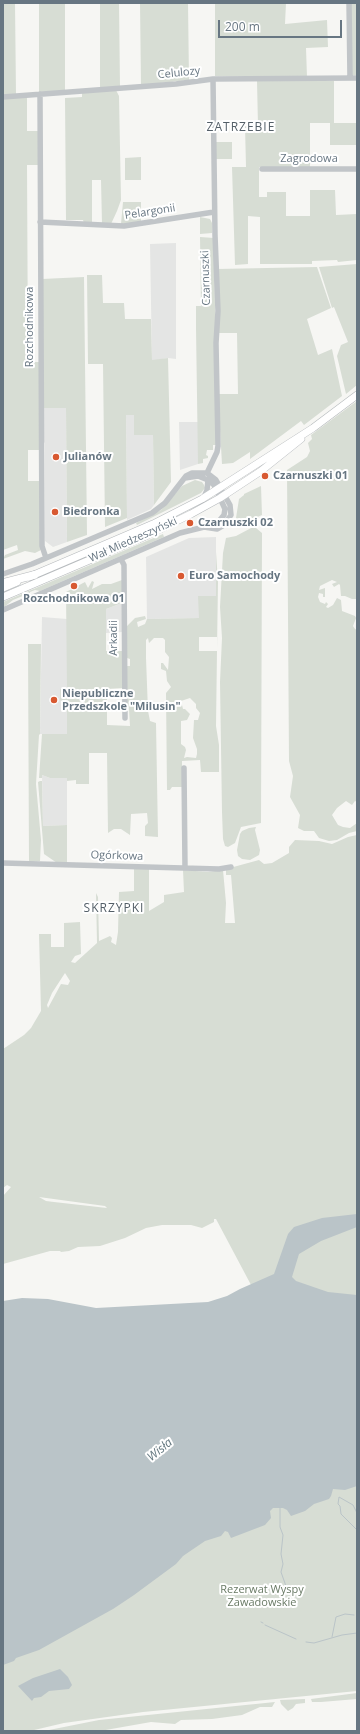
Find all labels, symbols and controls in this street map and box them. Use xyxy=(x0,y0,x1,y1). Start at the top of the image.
scale bar xyxy=(220,12,344,38)
text: 200 m xyxy=(225,18,260,35)
street label: Celulozy xyxy=(157,64,201,82)
district label: ZATRZEBIE xyxy=(207,121,275,135)
street label: Zagrodowa xyxy=(280,152,338,166)
street label: Pelargonii xyxy=(124,201,176,223)
street label: Czarnuszki xyxy=(198,250,214,306)
street label: Rozchodnikowa xyxy=(23,287,37,367)
place label: Julianów xyxy=(64,450,112,464)
marker: Julianów xyxy=(51,452,61,462)
place label: Czarnuszki 01 xyxy=(273,469,348,483)
marker: Czarnuszki 01 xyxy=(260,471,270,481)
place label: Biedronka xyxy=(63,505,120,519)
marker: Biedronka xyxy=(50,507,60,517)
street label: Wał Miedzeszyński xyxy=(87,515,179,565)
place label: Czarnuszki 02 xyxy=(198,516,273,530)
marker: Czarnuszki 02 xyxy=(185,518,195,528)
place label: Euro Samochody xyxy=(189,569,280,583)
marker: Euro Samochody xyxy=(176,571,186,581)
marker: Rozchodnikowa 01 xyxy=(69,581,79,591)
place label: Rozchodnikowa 01 xyxy=(23,592,125,606)
street label: Arkadii xyxy=(107,620,121,656)
place label: Niepubliczne Przedszkole "Milusin" xyxy=(62,687,181,713)
marker: Niepubliczne Przedszkole "Milusin" xyxy=(49,695,59,705)
street label: Ogórkowa xyxy=(90,848,144,864)
district label: SKRZYPKI xyxy=(84,902,144,916)
water label: Wisła xyxy=(144,1436,176,1464)
park label: Rezerwat Wyspy Zawadowskie xyxy=(220,1583,304,1609)

